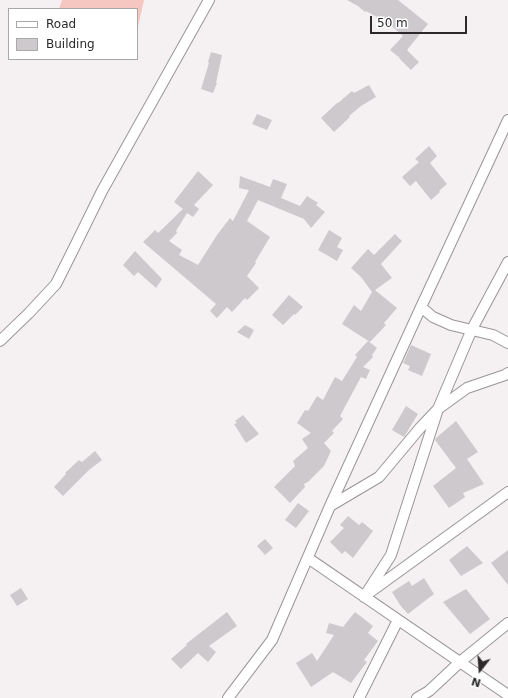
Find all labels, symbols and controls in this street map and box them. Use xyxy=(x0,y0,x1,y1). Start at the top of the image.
legend xyxy=(8,8,138,60)
scale bar xyxy=(372,8,469,34)
text: 50 m xyxy=(377,16,408,30)
text: Road xyxy=(46,17,76,31)
text: Building xyxy=(46,37,95,51)
north arrow xyxy=(460,650,500,690)
text: N xyxy=(470,674,483,690)

